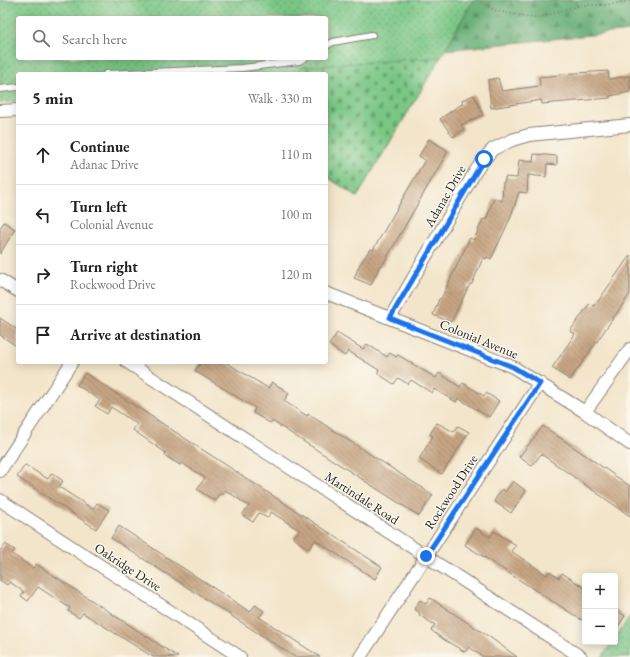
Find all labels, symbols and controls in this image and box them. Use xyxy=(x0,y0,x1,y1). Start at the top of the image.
search box xyxy=(16,16,328,60)
icon: search xyxy=(30,27,52,49)
text: Search here xyxy=(62,29,127,48)
text: 5 min xyxy=(32,87,73,109)
text: Walk · 330 m xyxy=(248,90,312,107)
text: Continue xyxy=(70,137,130,156)
icon: ahead xyxy=(32,144,54,166)
text: 110 m xyxy=(281,146,312,163)
route start xyxy=(475,150,493,168)
text: Adanac Drive xyxy=(70,156,138,173)
street label: Adanac Drive xyxy=(420,162,469,231)
text: Turn left xyxy=(70,197,127,216)
icon: left xyxy=(32,204,54,226)
text: 100 m xyxy=(281,206,312,223)
text: Colonial Avenue xyxy=(70,216,153,233)
text: Turn right xyxy=(70,257,138,276)
icon: right xyxy=(32,264,54,286)
text: 120 m xyxy=(281,266,312,283)
text: Rockwood Drive xyxy=(70,276,156,293)
street label: Colonial Avenue xyxy=(437,316,521,362)
icon: arrive xyxy=(32,324,54,346)
text: Arrive at destination xyxy=(70,325,201,344)
street label: Rockwood Drive xyxy=(421,452,481,532)
street label: Martindale Road xyxy=(322,468,403,528)
street label: Oakridge Drive xyxy=(91,539,165,595)
route end xyxy=(417,547,435,565)
map controls xyxy=(582,573,618,645)
button: + xyxy=(582,573,618,609)
button: − xyxy=(582,609,618,645)

